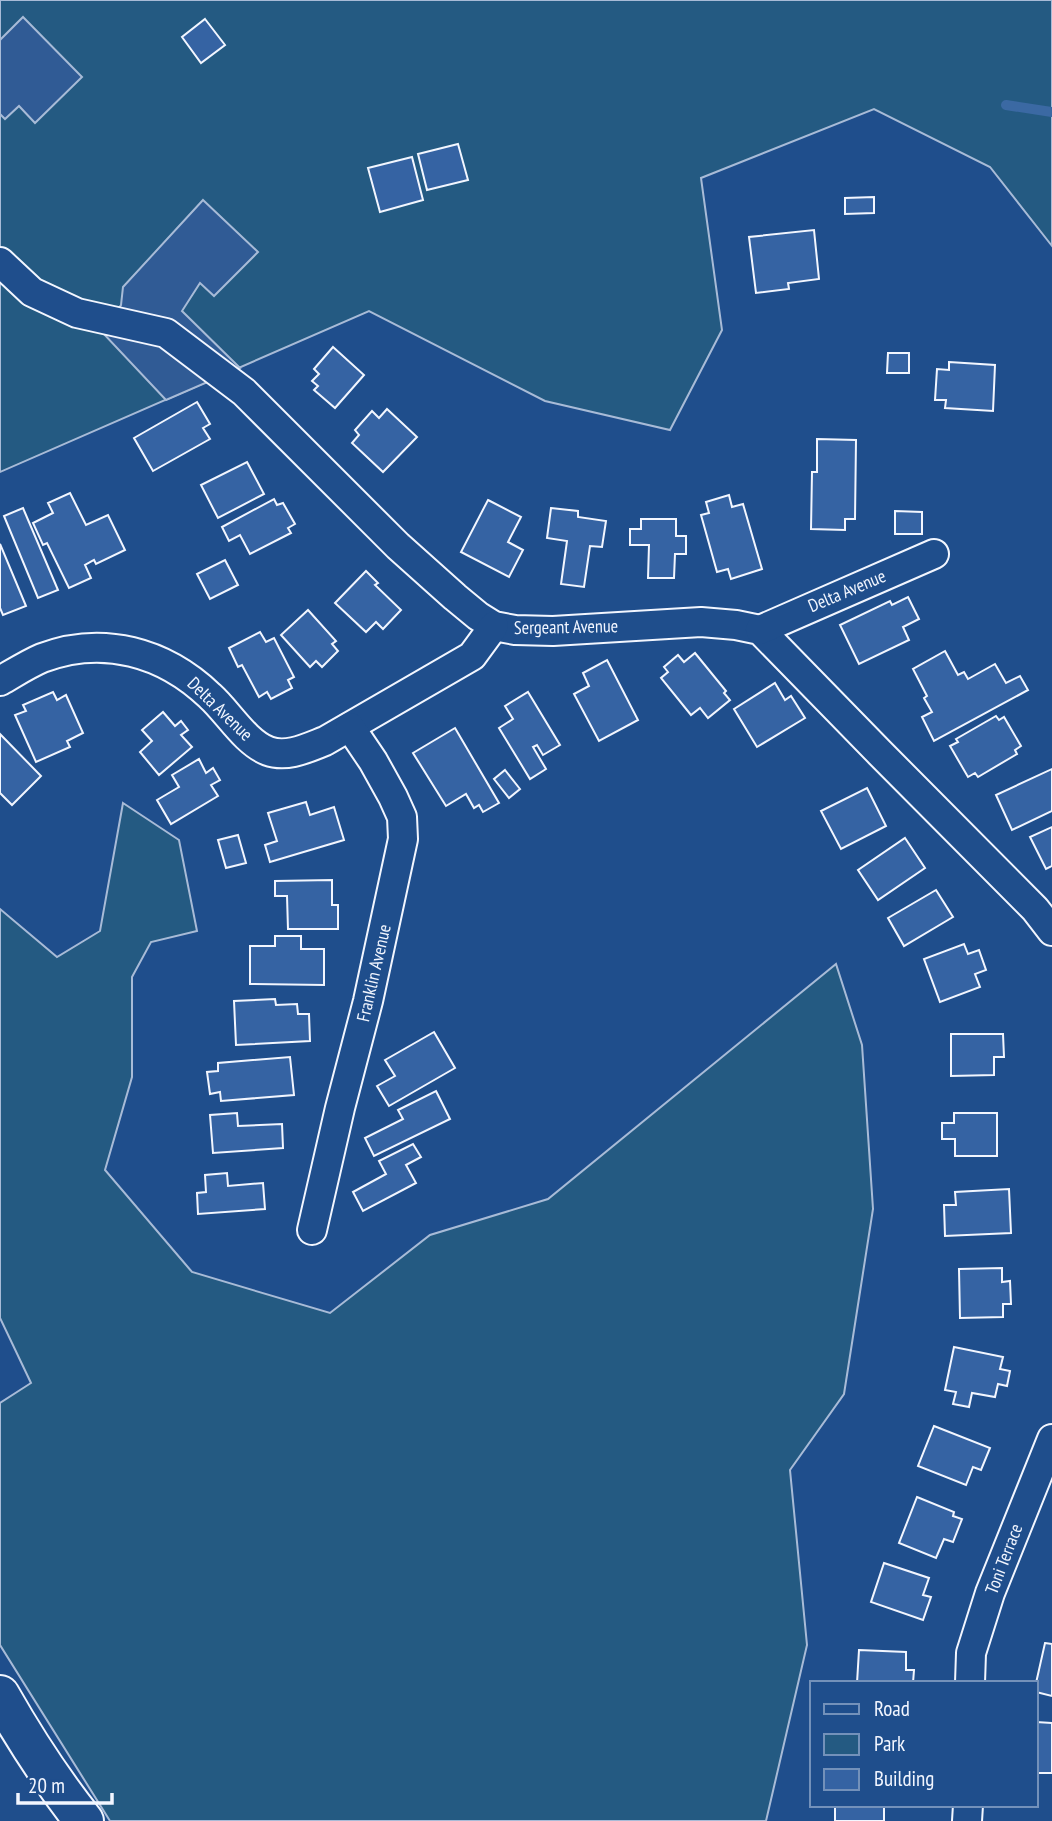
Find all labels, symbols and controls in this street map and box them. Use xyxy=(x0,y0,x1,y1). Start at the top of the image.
street label: Delta Avenue xyxy=(805,564,889,617)
street label: Sergeant Avenue xyxy=(514,614,618,639)
street label: Delta Avenue xyxy=(183,672,258,745)
street label: Franklin Avenue xyxy=(351,922,396,1024)
street label: Toni Terrace xyxy=(980,1520,1027,1597)
legend xyxy=(810,1681,1038,1807)
text: Road xyxy=(874,1695,910,1722)
text: Park xyxy=(874,1730,905,1757)
scale bar xyxy=(18,1762,112,1806)
text: Building xyxy=(874,1765,934,1792)
text: 20 m xyxy=(28,1772,65,1799)

